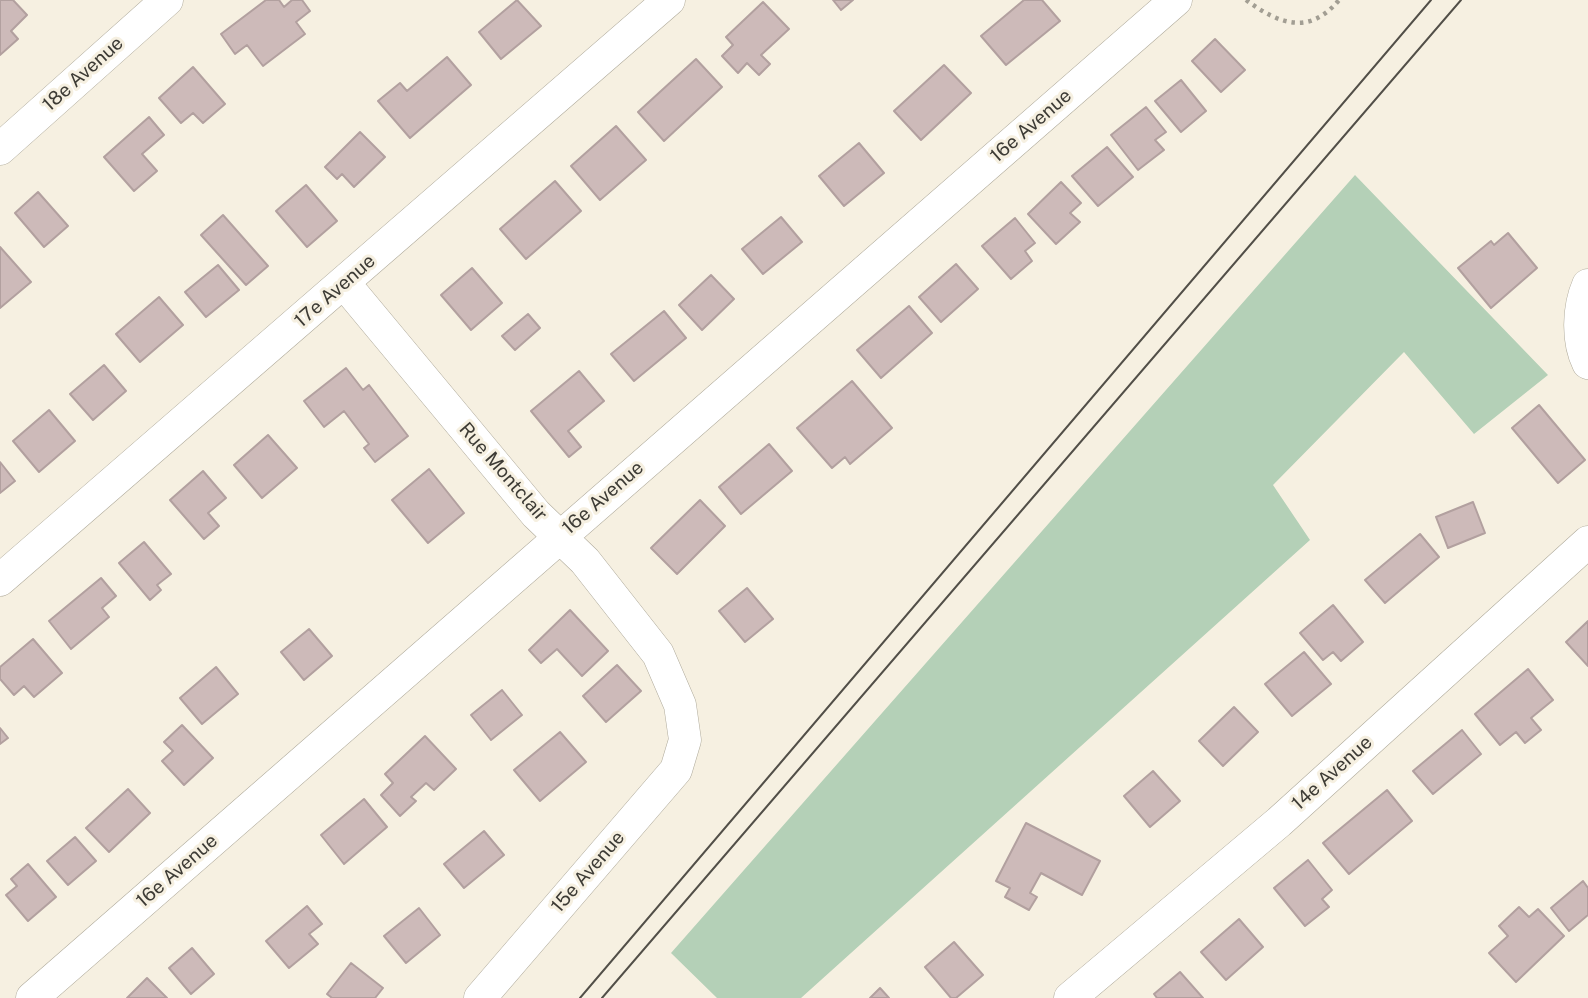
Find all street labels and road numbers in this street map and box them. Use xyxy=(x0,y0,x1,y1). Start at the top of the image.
street label: 18e Avenue xyxy=(38,32,128,116)
street label: 16e Avenue xyxy=(986,85,1076,167)
street label: 17e Avenue xyxy=(290,250,380,332)
street label: Rue Montclair xyxy=(454,418,552,526)
street label: 16e Avenue xyxy=(558,457,648,539)
street label: 14e Avenue xyxy=(1287,731,1377,815)
street label: 15e Avenue xyxy=(546,827,630,917)
street label: 16e Avenue xyxy=(132,830,222,912)

